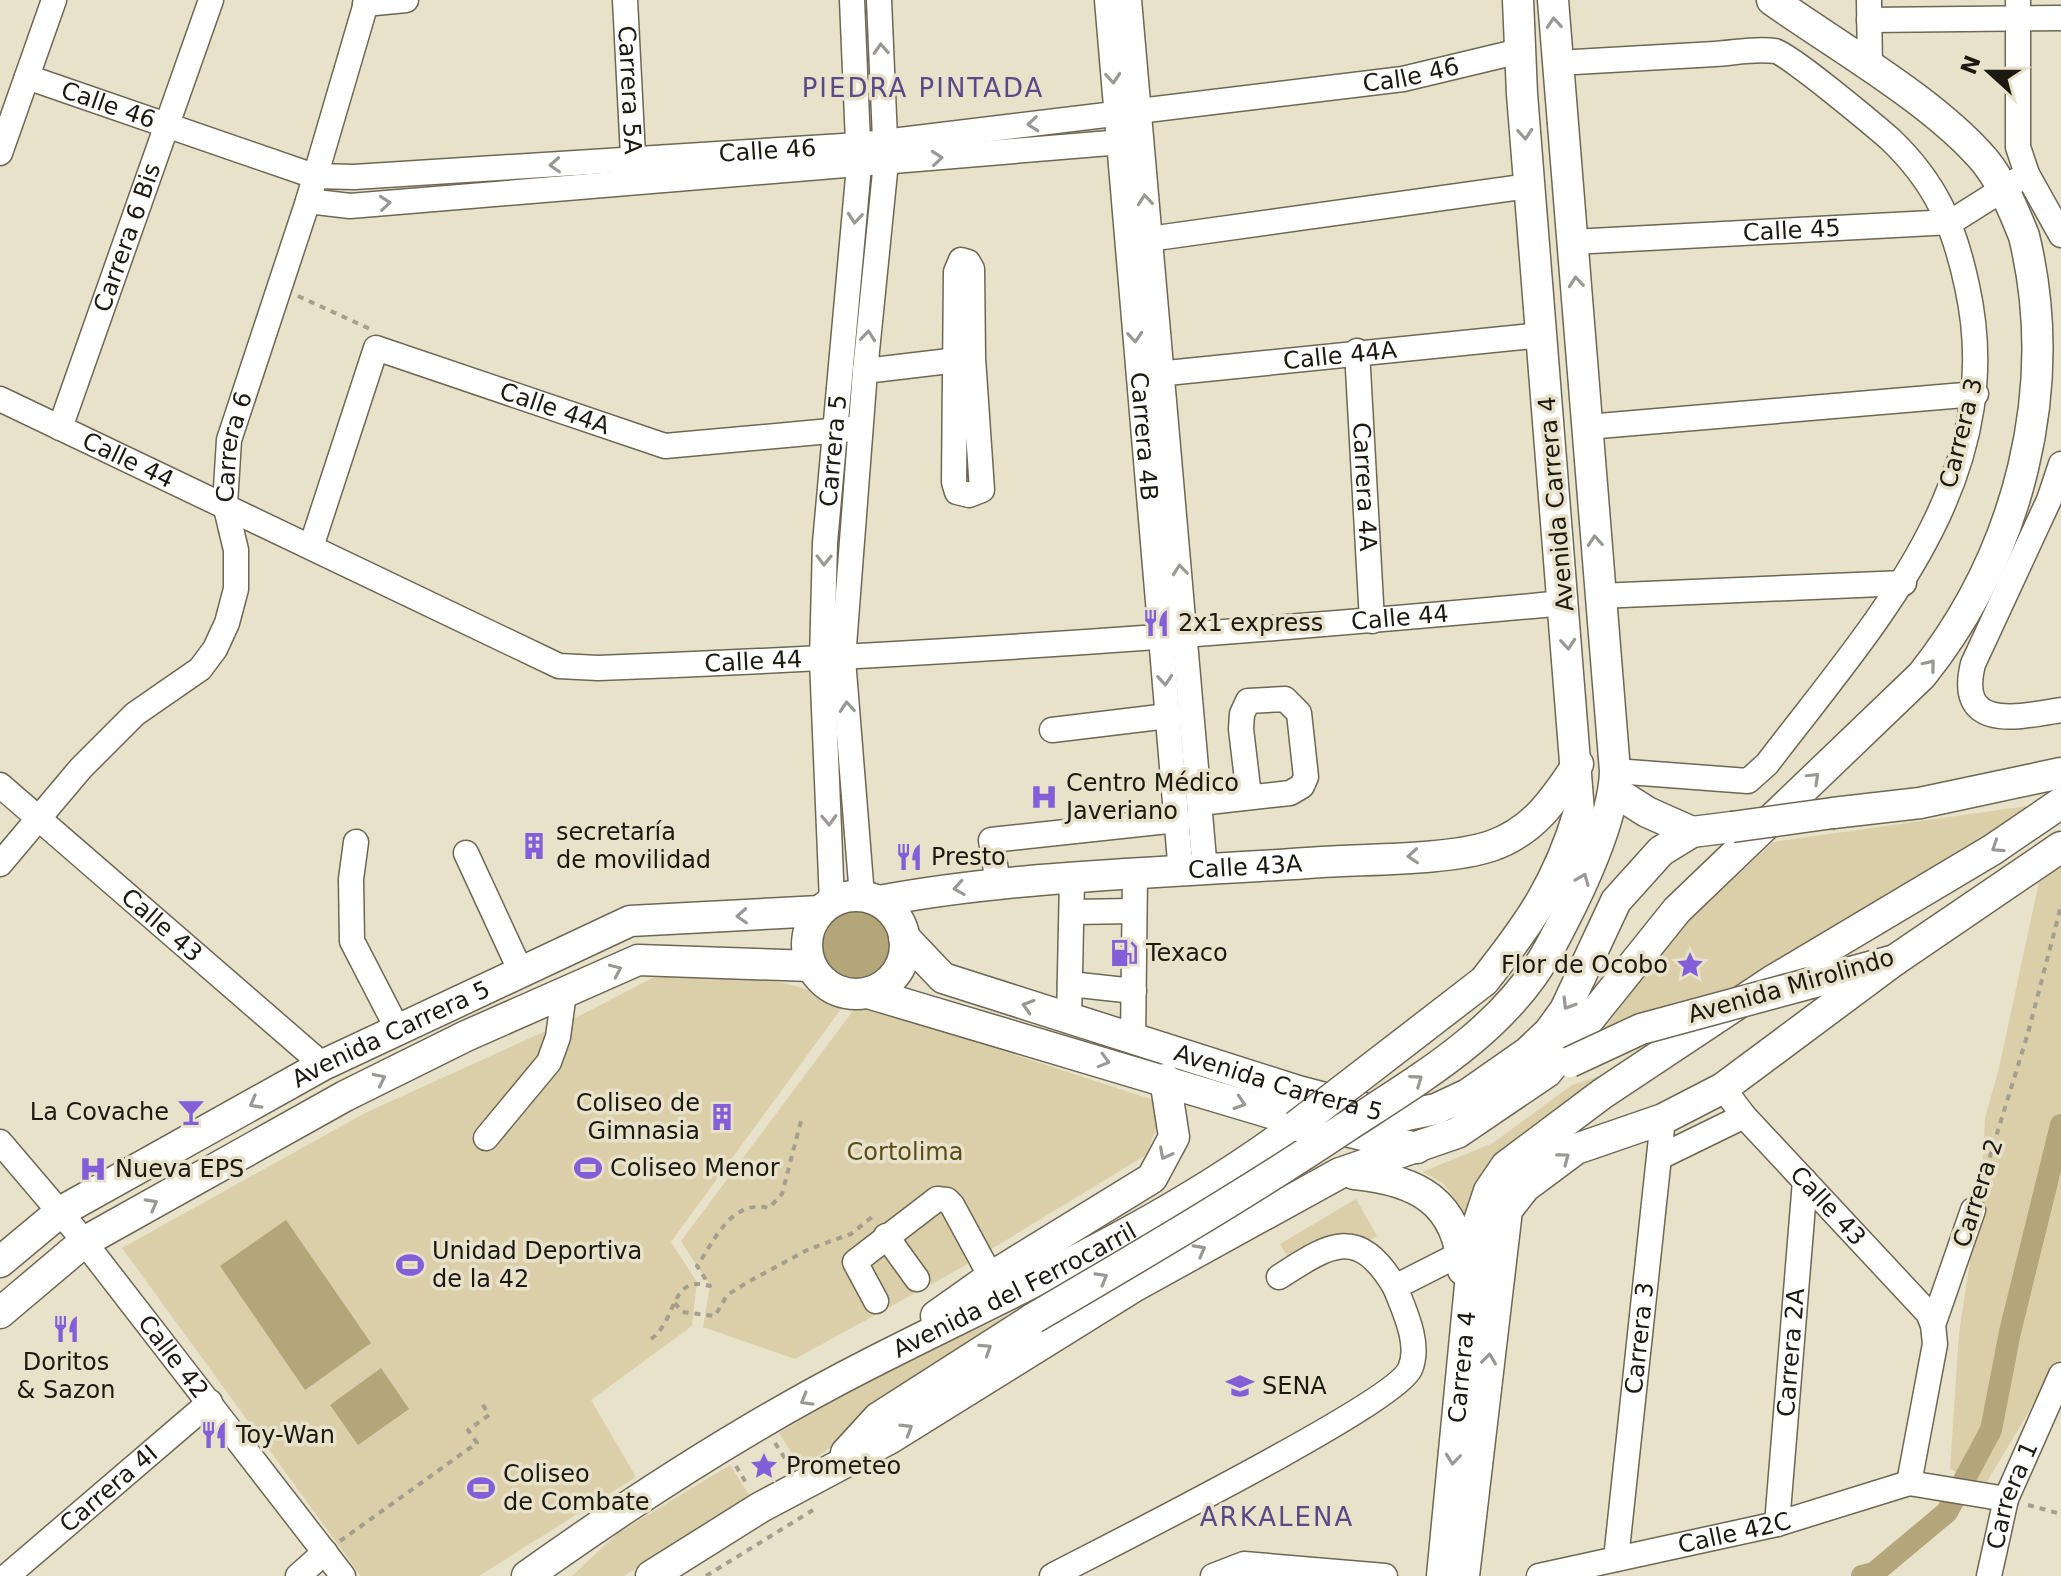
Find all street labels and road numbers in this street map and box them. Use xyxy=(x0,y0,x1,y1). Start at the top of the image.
street label: Carrera 5A xyxy=(612,25,647,156)
street label: Calle 46 xyxy=(1361,52,1462,98)
street label: Calle 46 xyxy=(58,76,159,134)
street label: Calle 46 xyxy=(718,134,817,168)
street label: Carrera 6 Bis xyxy=(88,159,166,316)
street label: Calle 45 xyxy=(1742,214,1841,247)
street label: Calle 44A xyxy=(1282,336,1399,375)
street label: Carrera 4B xyxy=(1125,371,1163,502)
street label: Carrera 3 xyxy=(1934,375,1988,491)
street label: Calle 44A xyxy=(496,377,614,440)
street label: Carrera 6 xyxy=(211,388,258,503)
street label: Carrera 5 xyxy=(814,393,852,508)
street label: Avenida Carrera 4 xyxy=(1533,395,1579,613)
street label: Carrera 4A xyxy=(1347,422,1382,553)
street label: Calle 44 xyxy=(78,426,178,494)
street label: Calle 44 xyxy=(1350,600,1450,636)
street label: Calle 44 xyxy=(704,645,803,678)
street label: Calle 43A xyxy=(1187,849,1304,884)
street label: Calle 43 xyxy=(116,883,208,968)
street label: Avenida Mirolindo xyxy=(1685,943,1897,1029)
street label: Avenida Carrera 5 xyxy=(287,975,494,1094)
street label: Avenida Carrera 5 xyxy=(1171,1038,1386,1127)
street label: Carrera 2 xyxy=(1947,1135,2009,1251)
street label: Calle 43 xyxy=(1784,1161,1872,1251)
street label: Avenida del Ferrocarril xyxy=(888,1217,1141,1364)
street label: Carrera 3 xyxy=(1620,1281,1659,1396)
street label: Carrera 2A xyxy=(1772,1287,1810,1418)
street label: Calle 42 xyxy=(132,1310,214,1404)
street label: Carrera 4 xyxy=(1443,1310,1481,1424)
street label: Carrera 1 xyxy=(1981,1437,2044,1552)
street label: Carrera 4I xyxy=(54,1439,163,1538)
street label: Calle 42C xyxy=(1675,1507,1794,1559)

